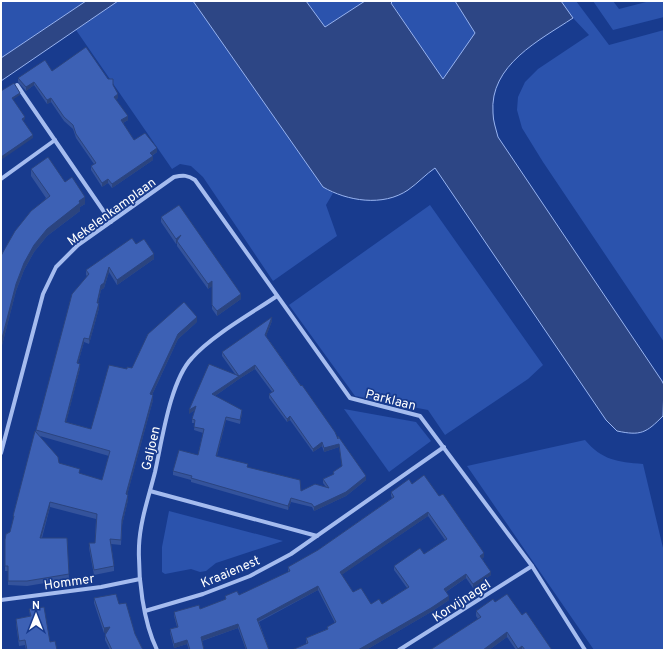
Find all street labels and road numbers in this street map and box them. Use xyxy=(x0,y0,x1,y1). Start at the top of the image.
street label: Mekelenkamplaan xyxy=(65,175,160,250)
street label: Parklaan xyxy=(364,387,417,415)
street label: Galjoen xyxy=(139,425,165,472)
street label: Kraaienest xyxy=(199,553,263,592)
street label: Hommer xyxy=(43,572,96,594)
street label: Korvijnagel xyxy=(430,577,494,626)

